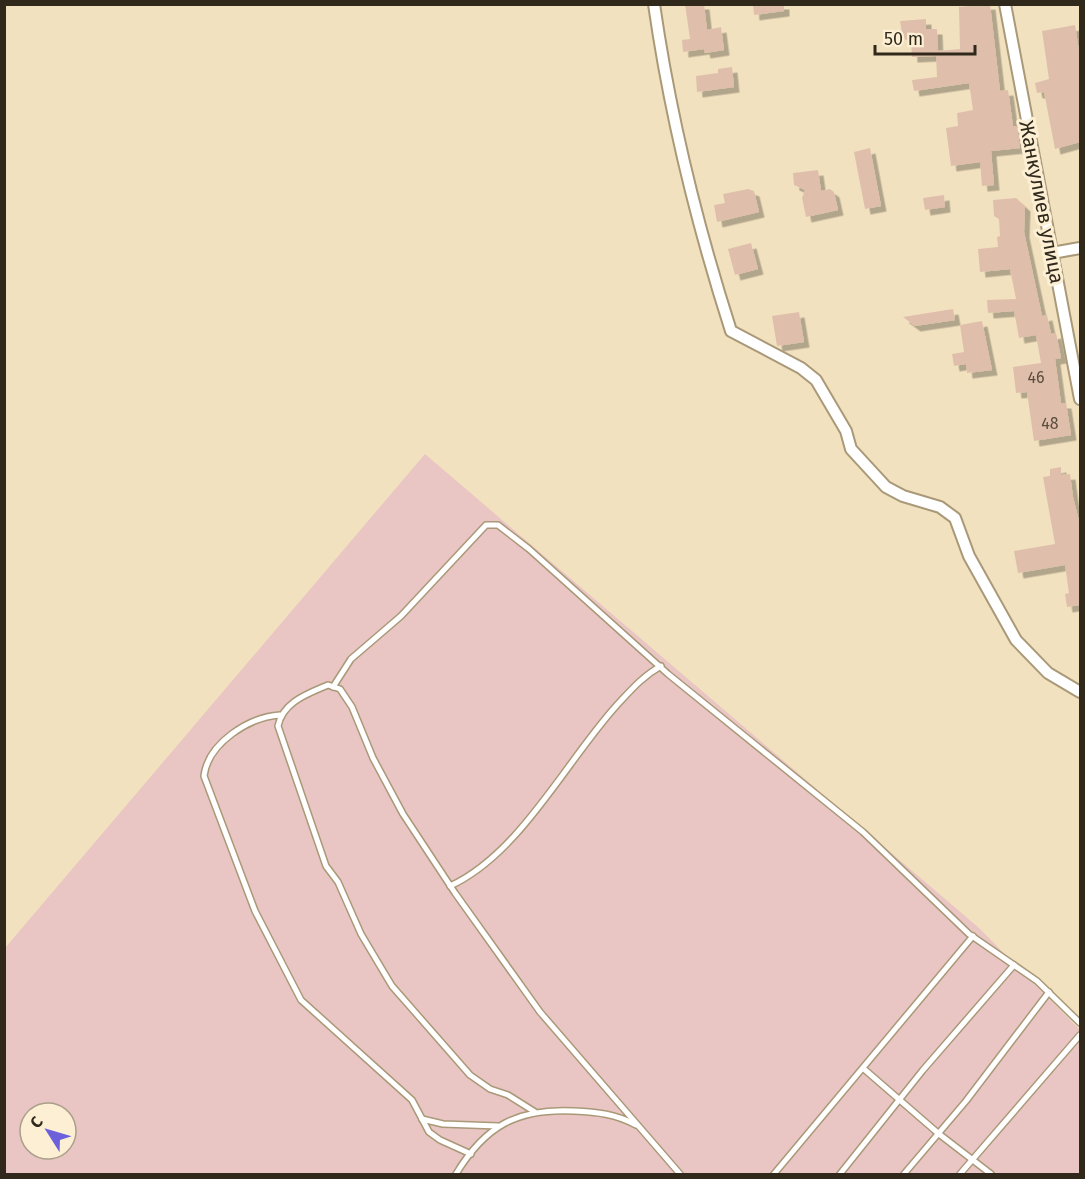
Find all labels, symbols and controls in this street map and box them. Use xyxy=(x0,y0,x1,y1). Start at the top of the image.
scale bar xyxy=(875,18,976,56)
text: 50 m xyxy=(884,28,923,50)
street label: Жанкулиев улица xyxy=(1014,118,1070,286)
house number: 46 xyxy=(1027,368,1045,387)
house number: 48 xyxy=(1041,414,1059,433)
north arrow xyxy=(18,1101,78,1161)
text: С xyxy=(26,1112,47,1132)

